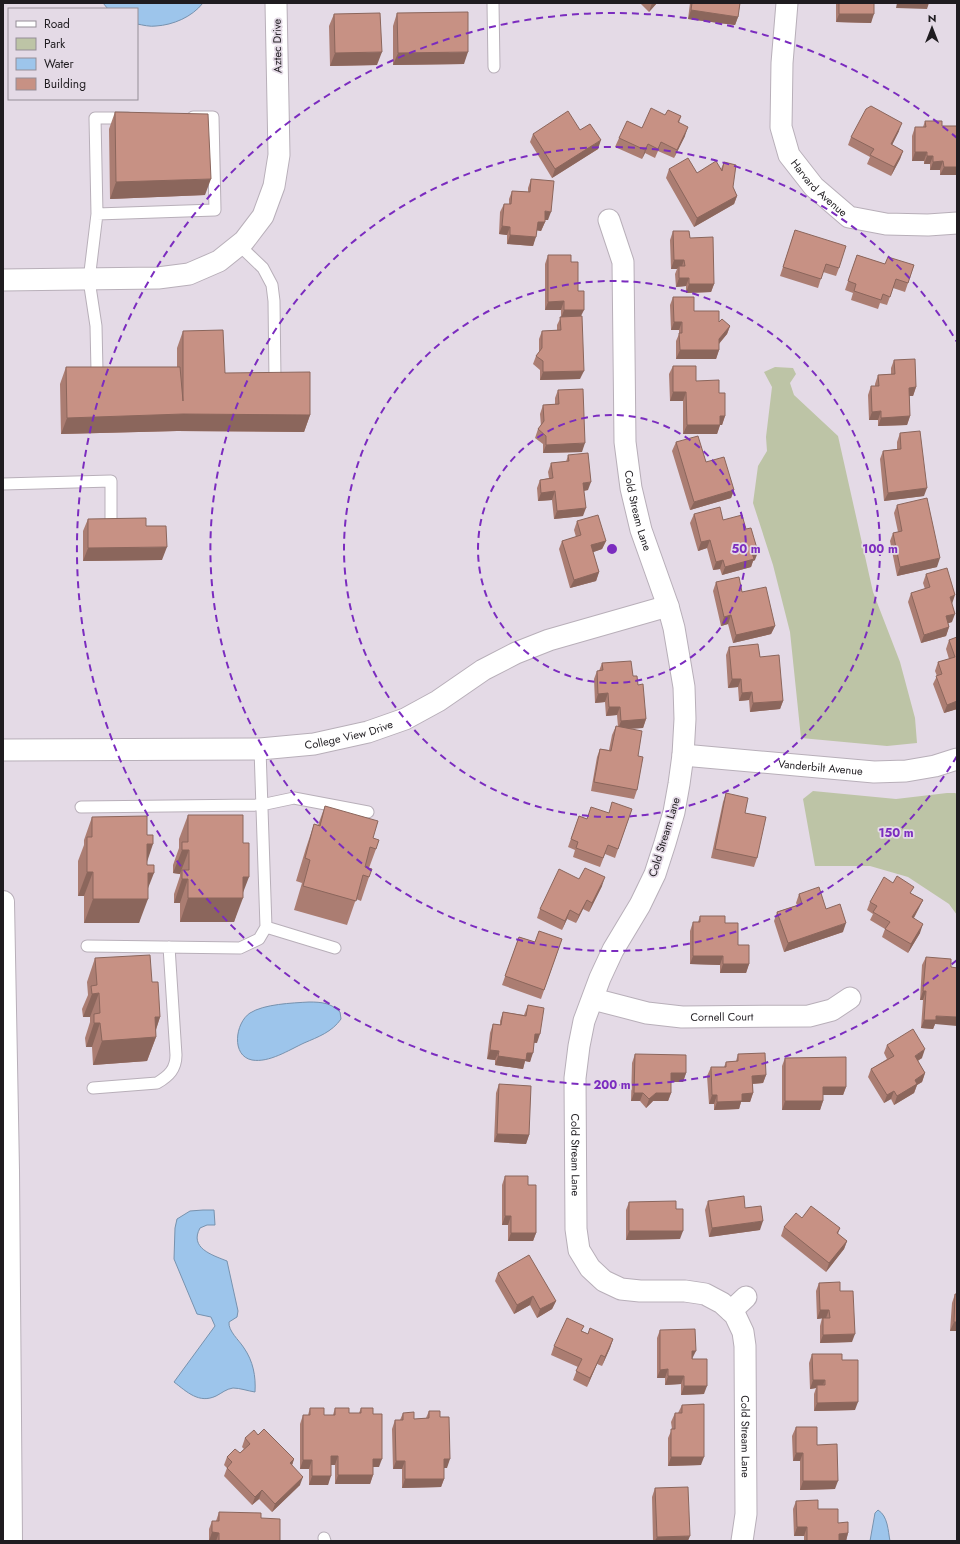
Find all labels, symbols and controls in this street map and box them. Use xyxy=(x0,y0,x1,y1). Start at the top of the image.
legend xyxy=(8,8,138,100)
north arrow xyxy=(912,8,952,48)
text: N xyxy=(928,10,936,26)
text: Road xyxy=(44,15,70,33)
street label: Aztec Drive xyxy=(269,18,285,73)
text: Park xyxy=(44,35,66,53)
text: Water xyxy=(44,55,75,73)
text: Building xyxy=(44,75,86,93)
street label: Harvard Avenue xyxy=(787,156,851,220)
street label: Cold Stream Lane xyxy=(621,469,656,553)
text: 50 m xyxy=(731,540,761,558)
text: 100 m xyxy=(862,540,898,558)
centre of rings xyxy=(605,542,619,556)
street label: College View Drive xyxy=(304,716,395,753)
street label: Vanderbilt Avenue xyxy=(777,756,864,779)
street label: Cold Stream Lane xyxy=(644,795,684,879)
text: 150 m xyxy=(878,824,914,842)
street label: Cornell Court xyxy=(690,1008,754,1025)
text: 200 m xyxy=(593,1076,631,1094)
street label: Cold Stream Lane xyxy=(567,1113,584,1196)
street label: Cold Stream Lane xyxy=(737,1395,754,1478)

